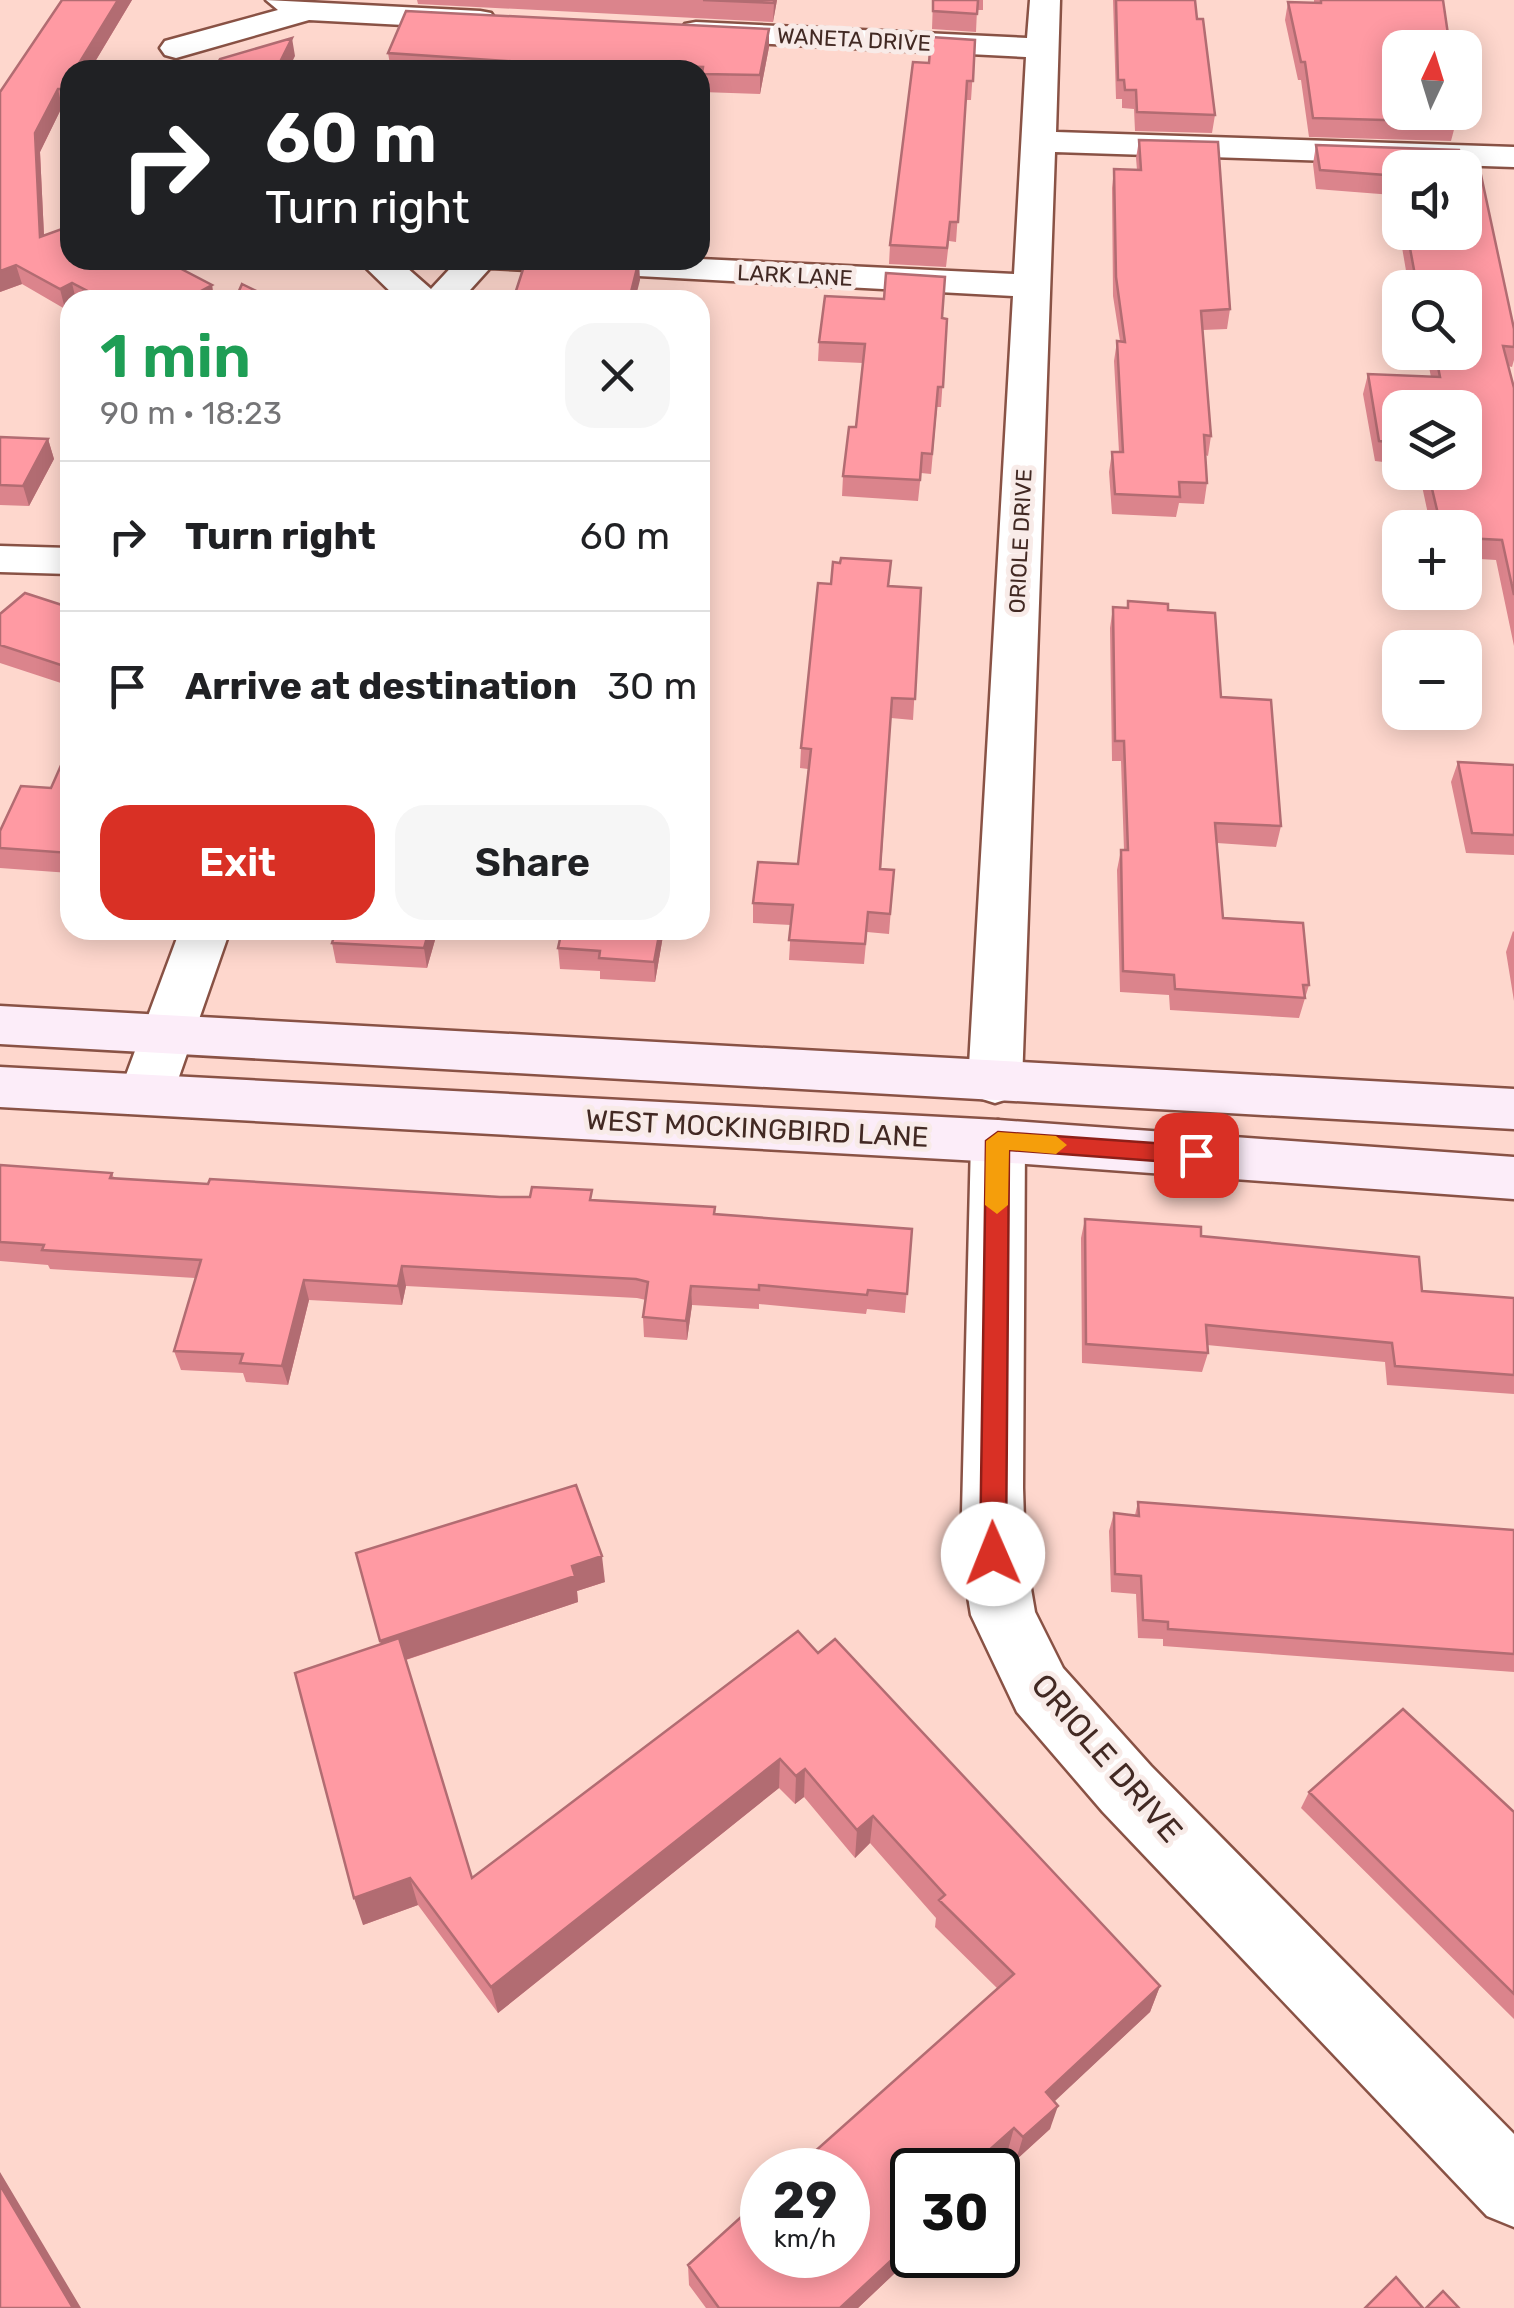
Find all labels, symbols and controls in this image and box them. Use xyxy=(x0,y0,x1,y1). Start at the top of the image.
street label: WANETA DRIVE xyxy=(776,22,932,57)
north arrow xyxy=(1382,30,1482,130)
map controls xyxy=(1382,30,1482,730)
text: 60 m xyxy=(265,97,437,180)
icon: right xyxy=(100,100,230,230)
button: sound xyxy=(1382,150,1482,250)
text: Turn right xyxy=(265,181,469,234)
street label: LARK LANE xyxy=(737,259,853,292)
button: search xyxy=(1382,270,1482,370)
text: 1 min xyxy=(100,321,251,392)
button: close xyxy=(565,323,670,428)
button: layers xyxy=(1382,390,1482,490)
text: 90 m · 18:23 xyxy=(100,394,282,432)
street label: ORIOLE DRIVE xyxy=(1003,468,1038,614)
icon: right xyxy=(100,509,155,564)
button: + xyxy=(1382,510,1482,610)
text: Turn right xyxy=(185,513,376,559)
text: 60 m xyxy=(580,513,670,559)
button: − xyxy=(1382,630,1482,730)
icon: arrive xyxy=(100,659,155,714)
text: Arrive at destination xyxy=(185,663,577,709)
text: 30 m xyxy=(607,663,697,709)
button: Exit xyxy=(100,805,375,920)
button: Share xyxy=(395,805,670,920)
street label: WEST MOCKINGBIRD LANE xyxy=(585,1103,929,1154)
pin xyxy=(1154,1113,1239,1198)
icon: arrive xyxy=(1169,1128,1224,1183)
position arrow xyxy=(941,1502,1045,1606)
street label: ORIOLE DRIVE xyxy=(1024,1666,1190,1850)
speed limit sign: 30 xyxy=(890,2148,1020,2278)
text: 29 xyxy=(773,2171,837,2231)
text: km/h xyxy=(774,2224,836,2253)

